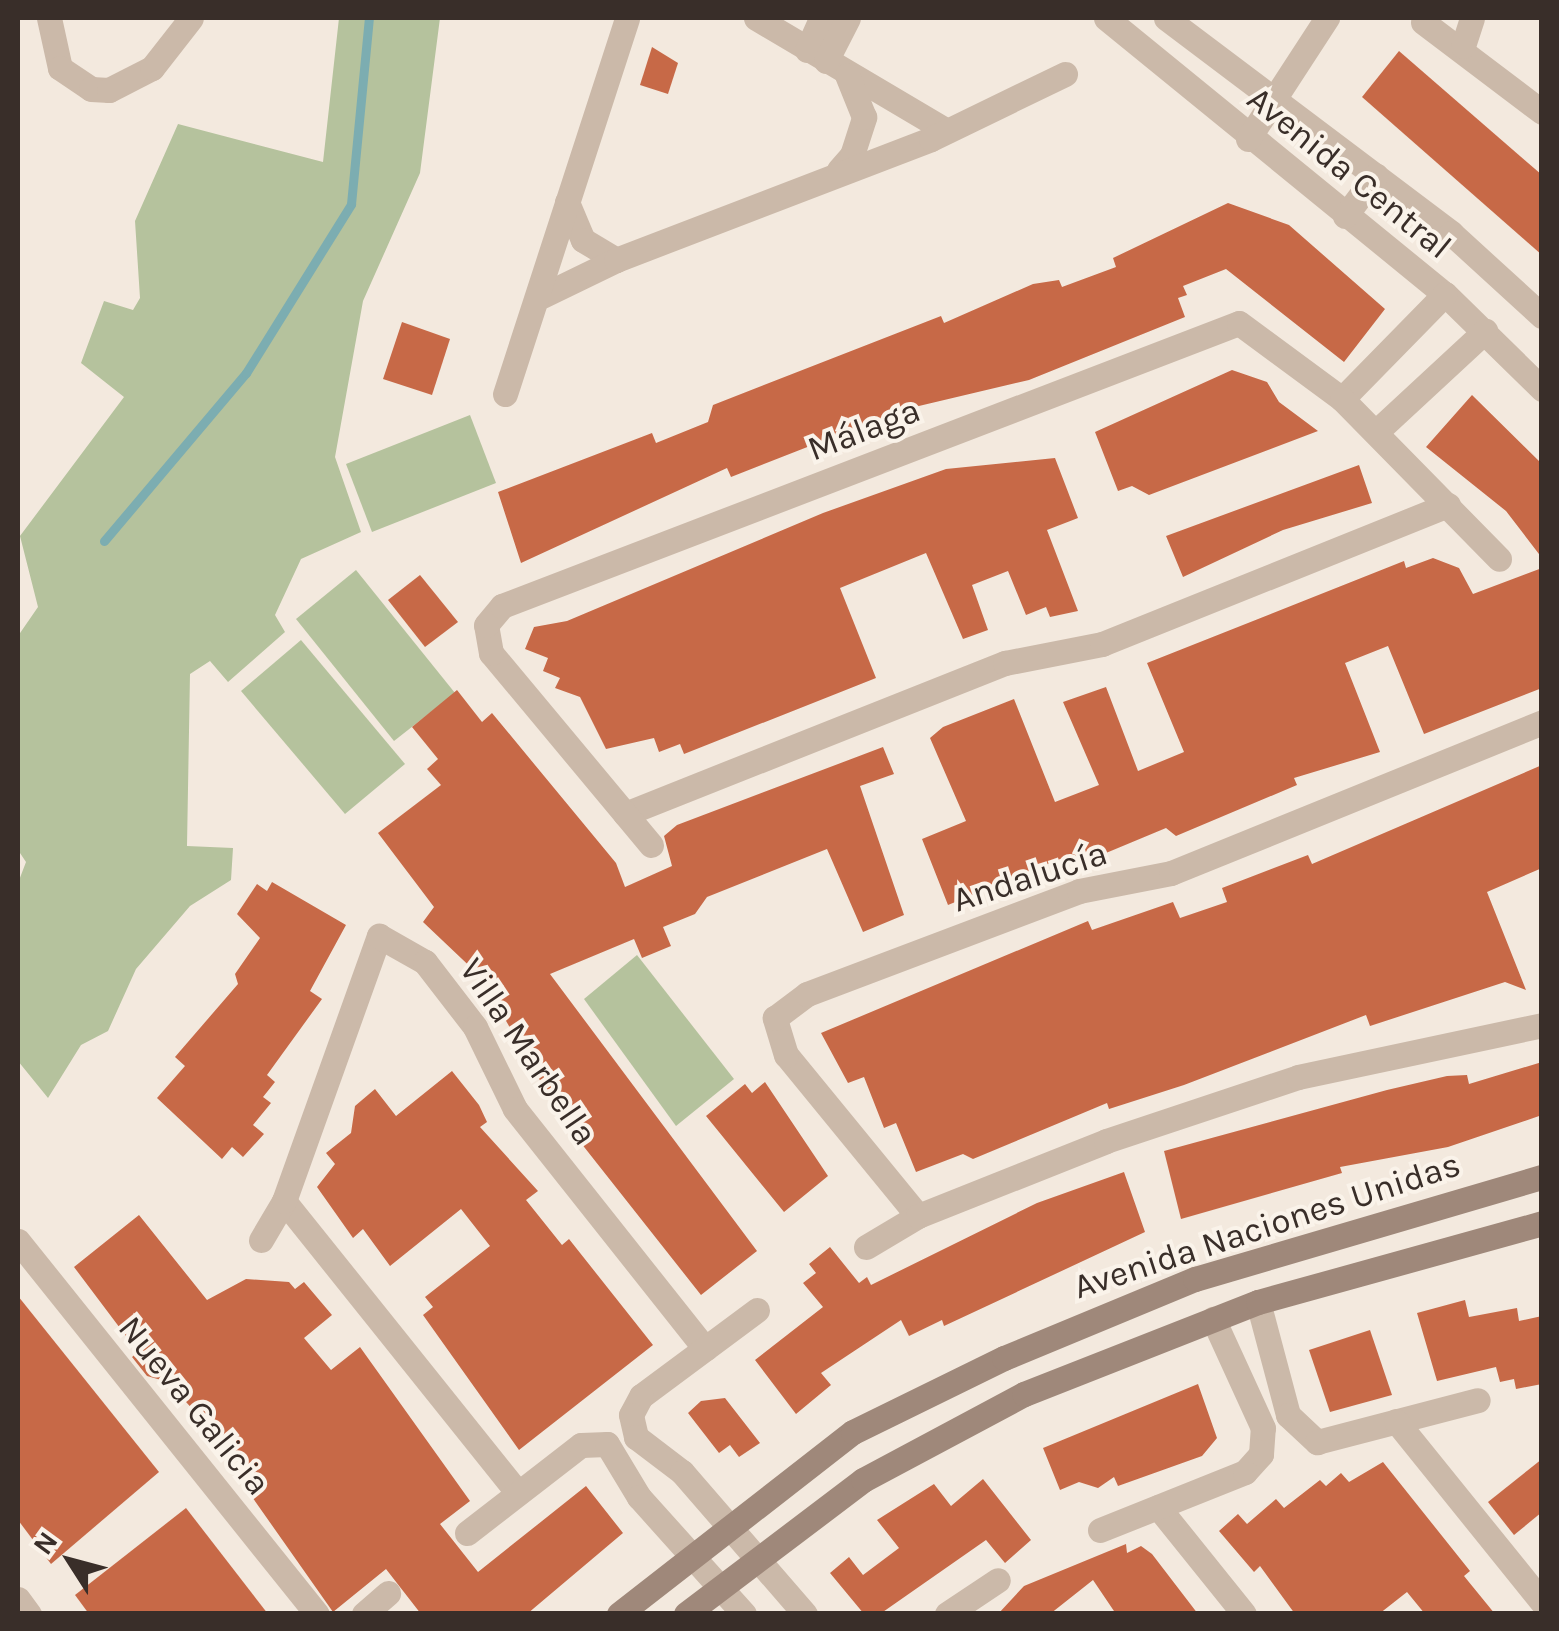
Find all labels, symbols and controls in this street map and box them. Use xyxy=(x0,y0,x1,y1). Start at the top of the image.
street label: Avenida Central xyxy=(1239,78,1459,268)
street label: Málaga xyxy=(802,389,926,471)
street label: Andalucía xyxy=(947,832,1113,922)
street label: Villa Marbella xyxy=(450,951,606,1153)
street label: Avenida Naciones Unidas xyxy=(1068,1144,1466,1308)
street label: Nueva Galicia xyxy=(109,1308,279,1504)
north arrow xyxy=(20,1511,120,1611)
text: N xyxy=(26,1525,65,1561)

